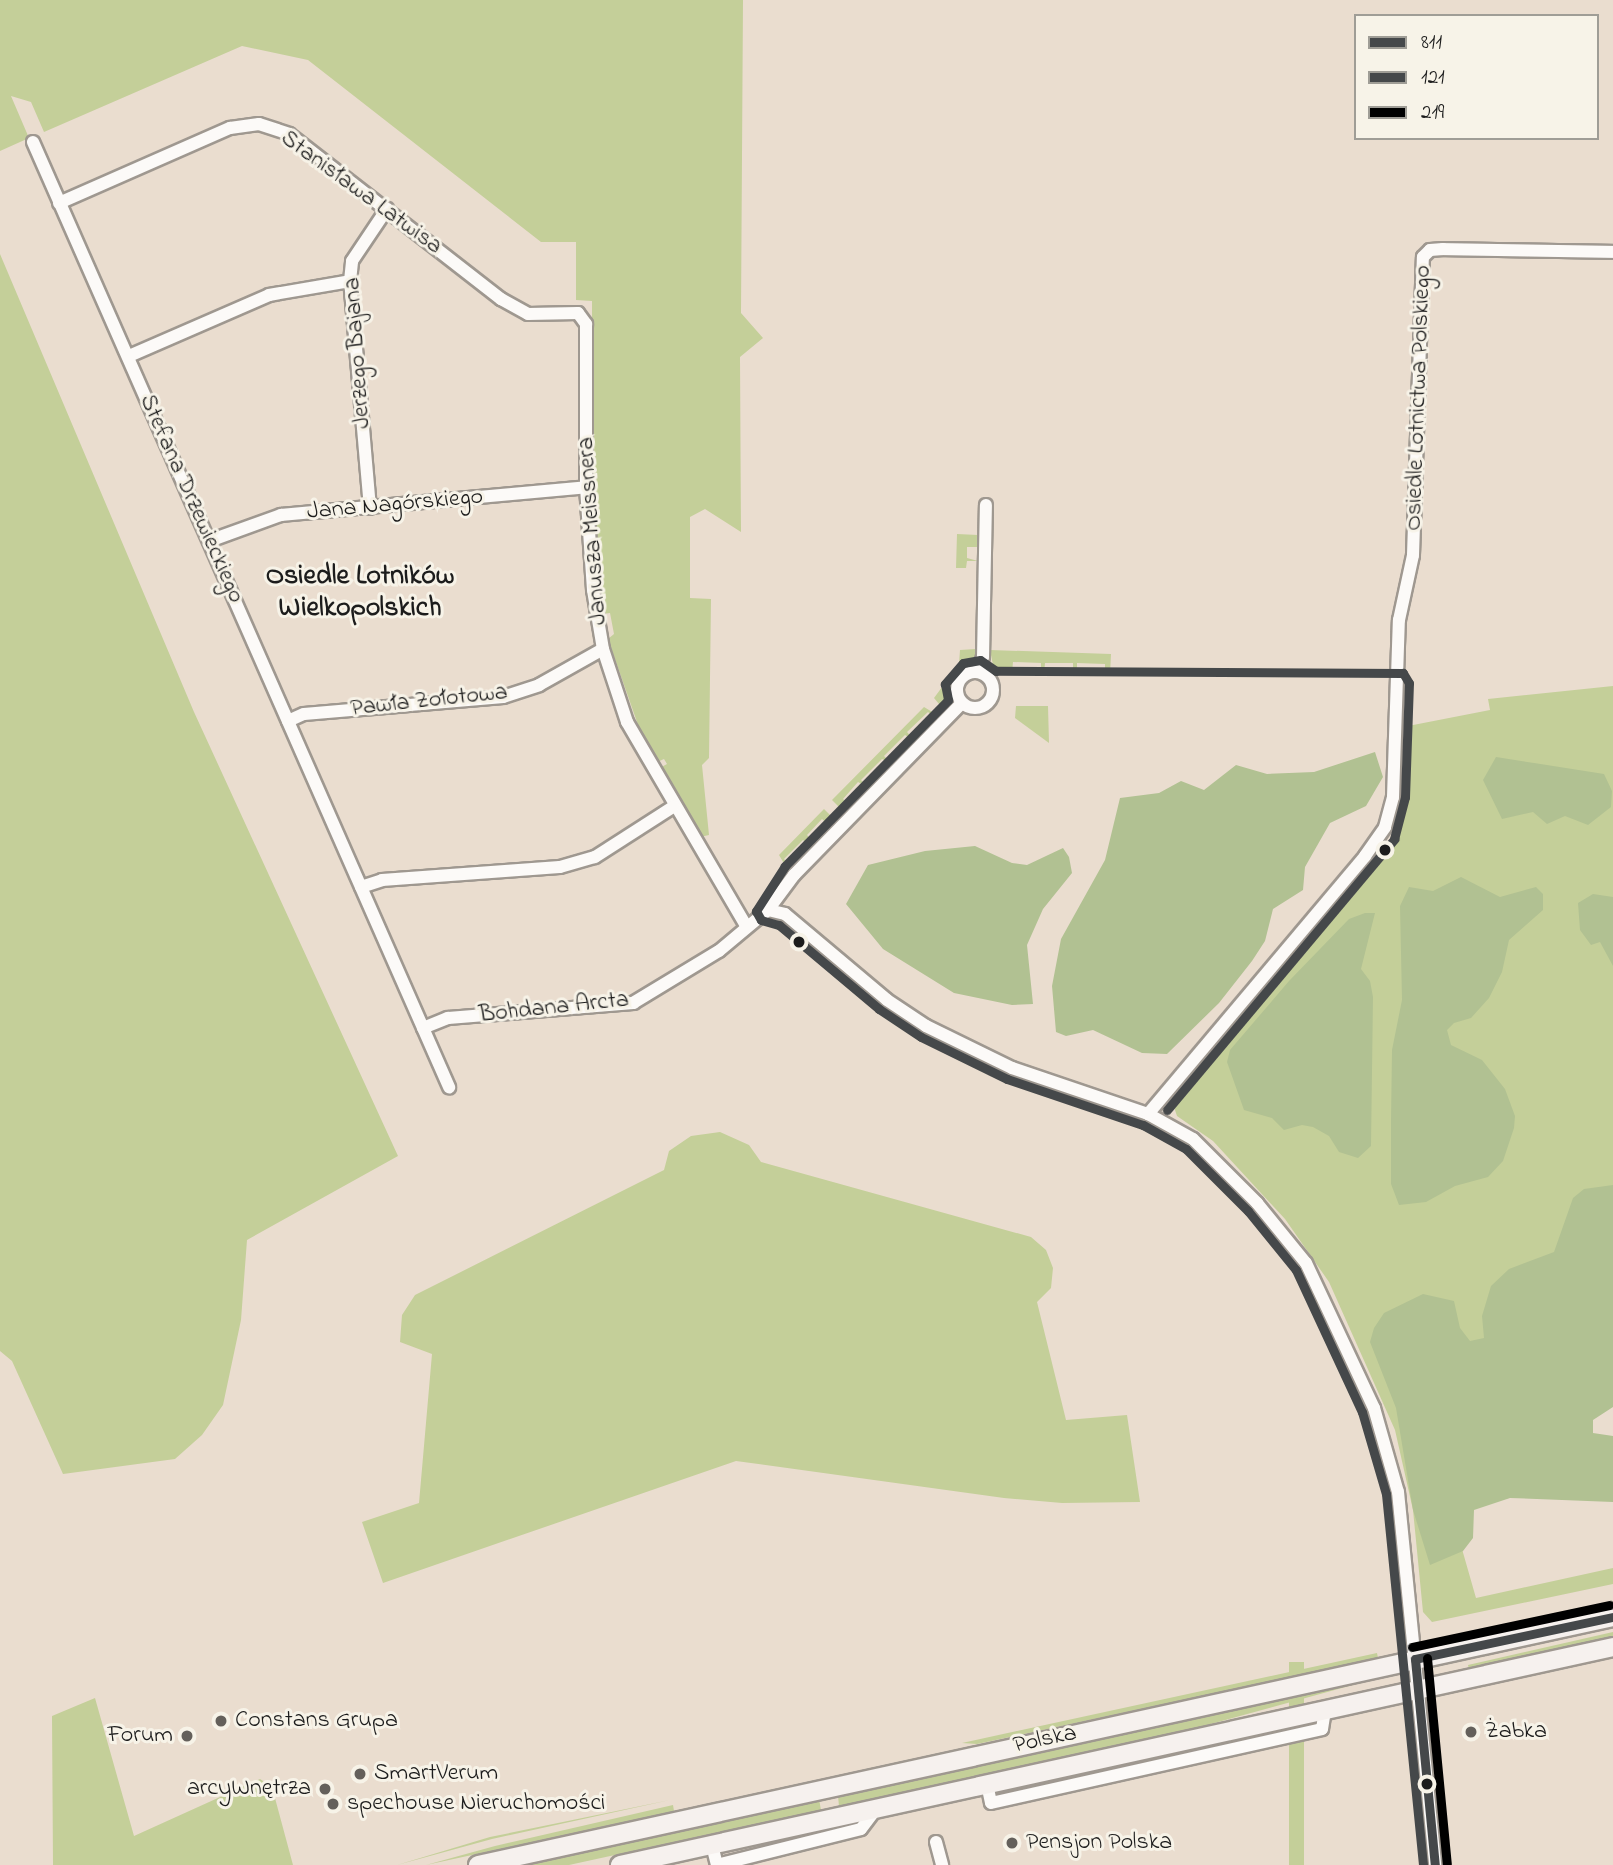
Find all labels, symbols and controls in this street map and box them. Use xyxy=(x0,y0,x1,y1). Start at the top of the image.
legend xyxy=(1354,14,1599,140)
text: 811 xyxy=(1421,28,1442,58)
text: 121 xyxy=(1421,63,1445,93)
text: 219 xyxy=(1421,98,1444,128)
street label: Stanisława Latwisa xyxy=(274,125,448,261)
street label: Osiedle Lotnictwa Polskiego xyxy=(1400,265,1438,531)
street label: Jerzego Bajana xyxy=(338,276,378,430)
street label: Stefana Drzewieckiego xyxy=(132,390,250,608)
street label: Janusza Meissnera xyxy=(572,436,614,626)
street label: Jana Nagórskiego xyxy=(306,483,484,527)
district label: Osiedle Lotników Wielkopolskich xyxy=(266,560,454,626)
street label: Pawła Zołotowa xyxy=(349,678,509,724)
unlabelled marker xyxy=(1378,843,1392,857)
unlabelled marker xyxy=(792,935,806,949)
street label: Bohdana Arcta xyxy=(478,986,630,1030)
place label: Constans Grupa xyxy=(235,1707,398,1735)
marker: Constans Grupa xyxy=(213,1713,229,1729)
place label: Żabka xyxy=(1485,1718,1547,1746)
street label: Polska xyxy=(1011,1719,1079,1761)
place label: Forum xyxy=(107,1722,173,1750)
marker: Żabka xyxy=(1463,1724,1479,1740)
marker: Forum xyxy=(179,1728,195,1744)
place label: SmartVerum xyxy=(374,1760,498,1788)
marker: SmartVerum xyxy=(352,1766,368,1782)
place label: arcyWnętrza xyxy=(187,1775,311,1803)
unlabelled marker xyxy=(1420,1777,1434,1791)
marker: arcyWnętrza xyxy=(317,1781,333,1797)
place label: spechouse Nieruchomości xyxy=(347,1790,605,1818)
marker: spechouse Nieruchomości xyxy=(325,1796,341,1812)
place label: Pensjon Polska xyxy=(1026,1829,1172,1857)
marker: Pensjon Polska xyxy=(1004,1835,1020,1851)

